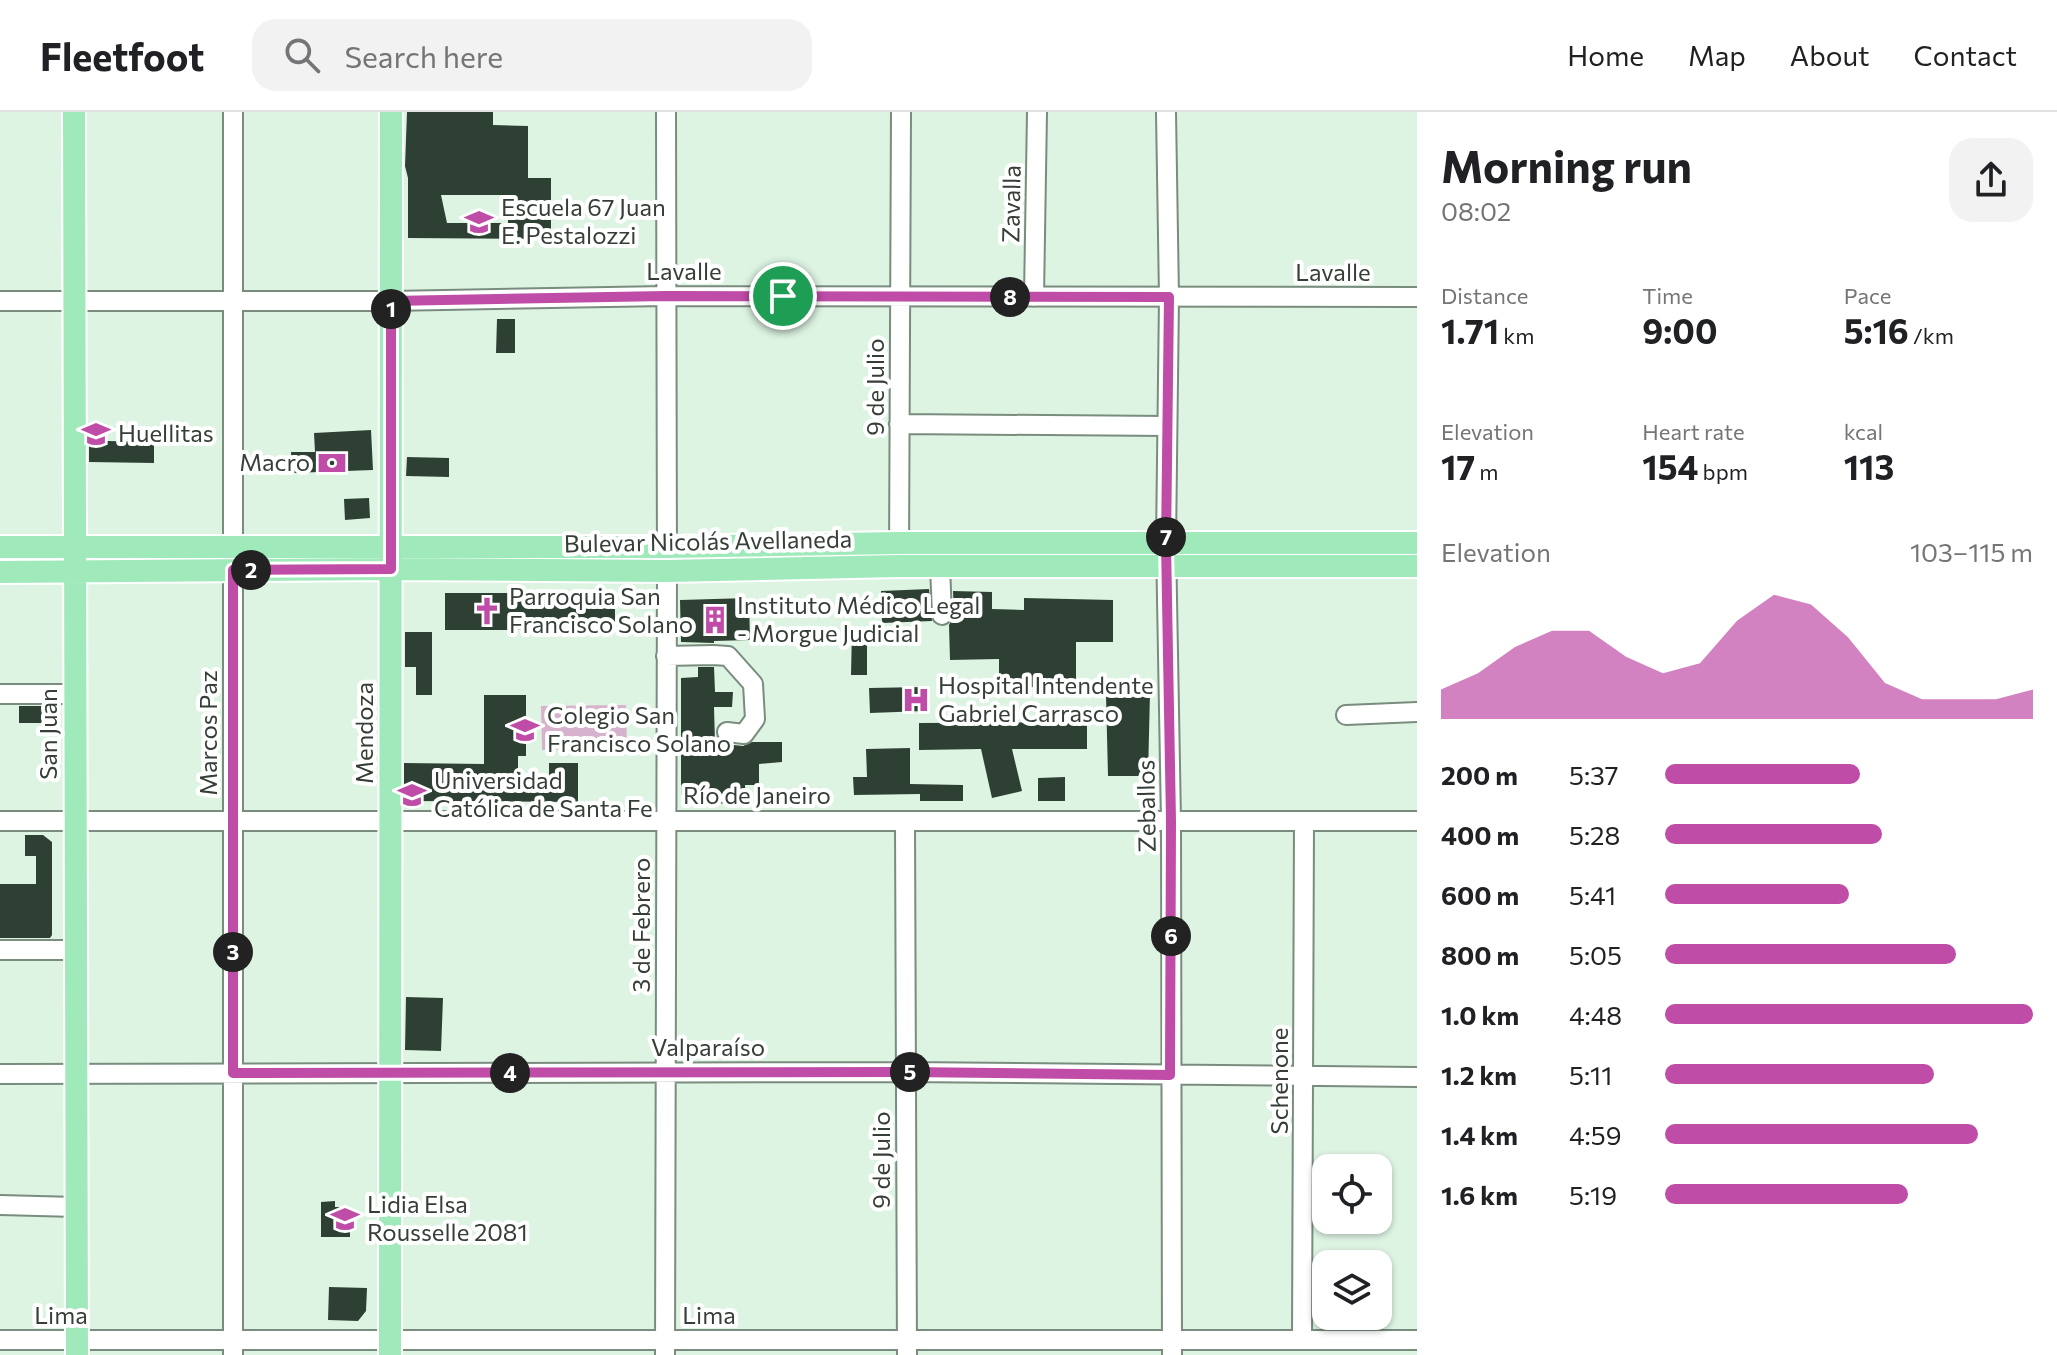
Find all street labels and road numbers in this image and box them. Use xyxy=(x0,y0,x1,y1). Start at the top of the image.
street label: Zavalla xyxy=(995,165,1026,243)
street label: Lavalle xyxy=(646,256,722,285)
street label: Lavalle xyxy=(1295,257,1371,286)
street label: 9 de Julio xyxy=(860,338,889,436)
street label: Bulevar Nicolás Avellaneda xyxy=(564,523,852,558)
street label: Marcos Paz xyxy=(193,670,222,796)
street label: Mendoza xyxy=(349,682,378,784)
street label: San Juan xyxy=(33,688,62,780)
street label: Zeballos xyxy=(1130,759,1161,853)
street label: Río de Janeiro xyxy=(683,780,831,809)
street label: 3 de Febrero xyxy=(626,858,655,992)
street label: Schenone xyxy=(1264,1028,1293,1134)
street label: Valparaíso xyxy=(651,1032,765,1061)
street label: 9 de Julio xyxy=(866,1111,895,1209)
street label: Lima xyxy=(34,1300,88,1329)
street label: Lima xyxy=(682,1300,736,1329)

